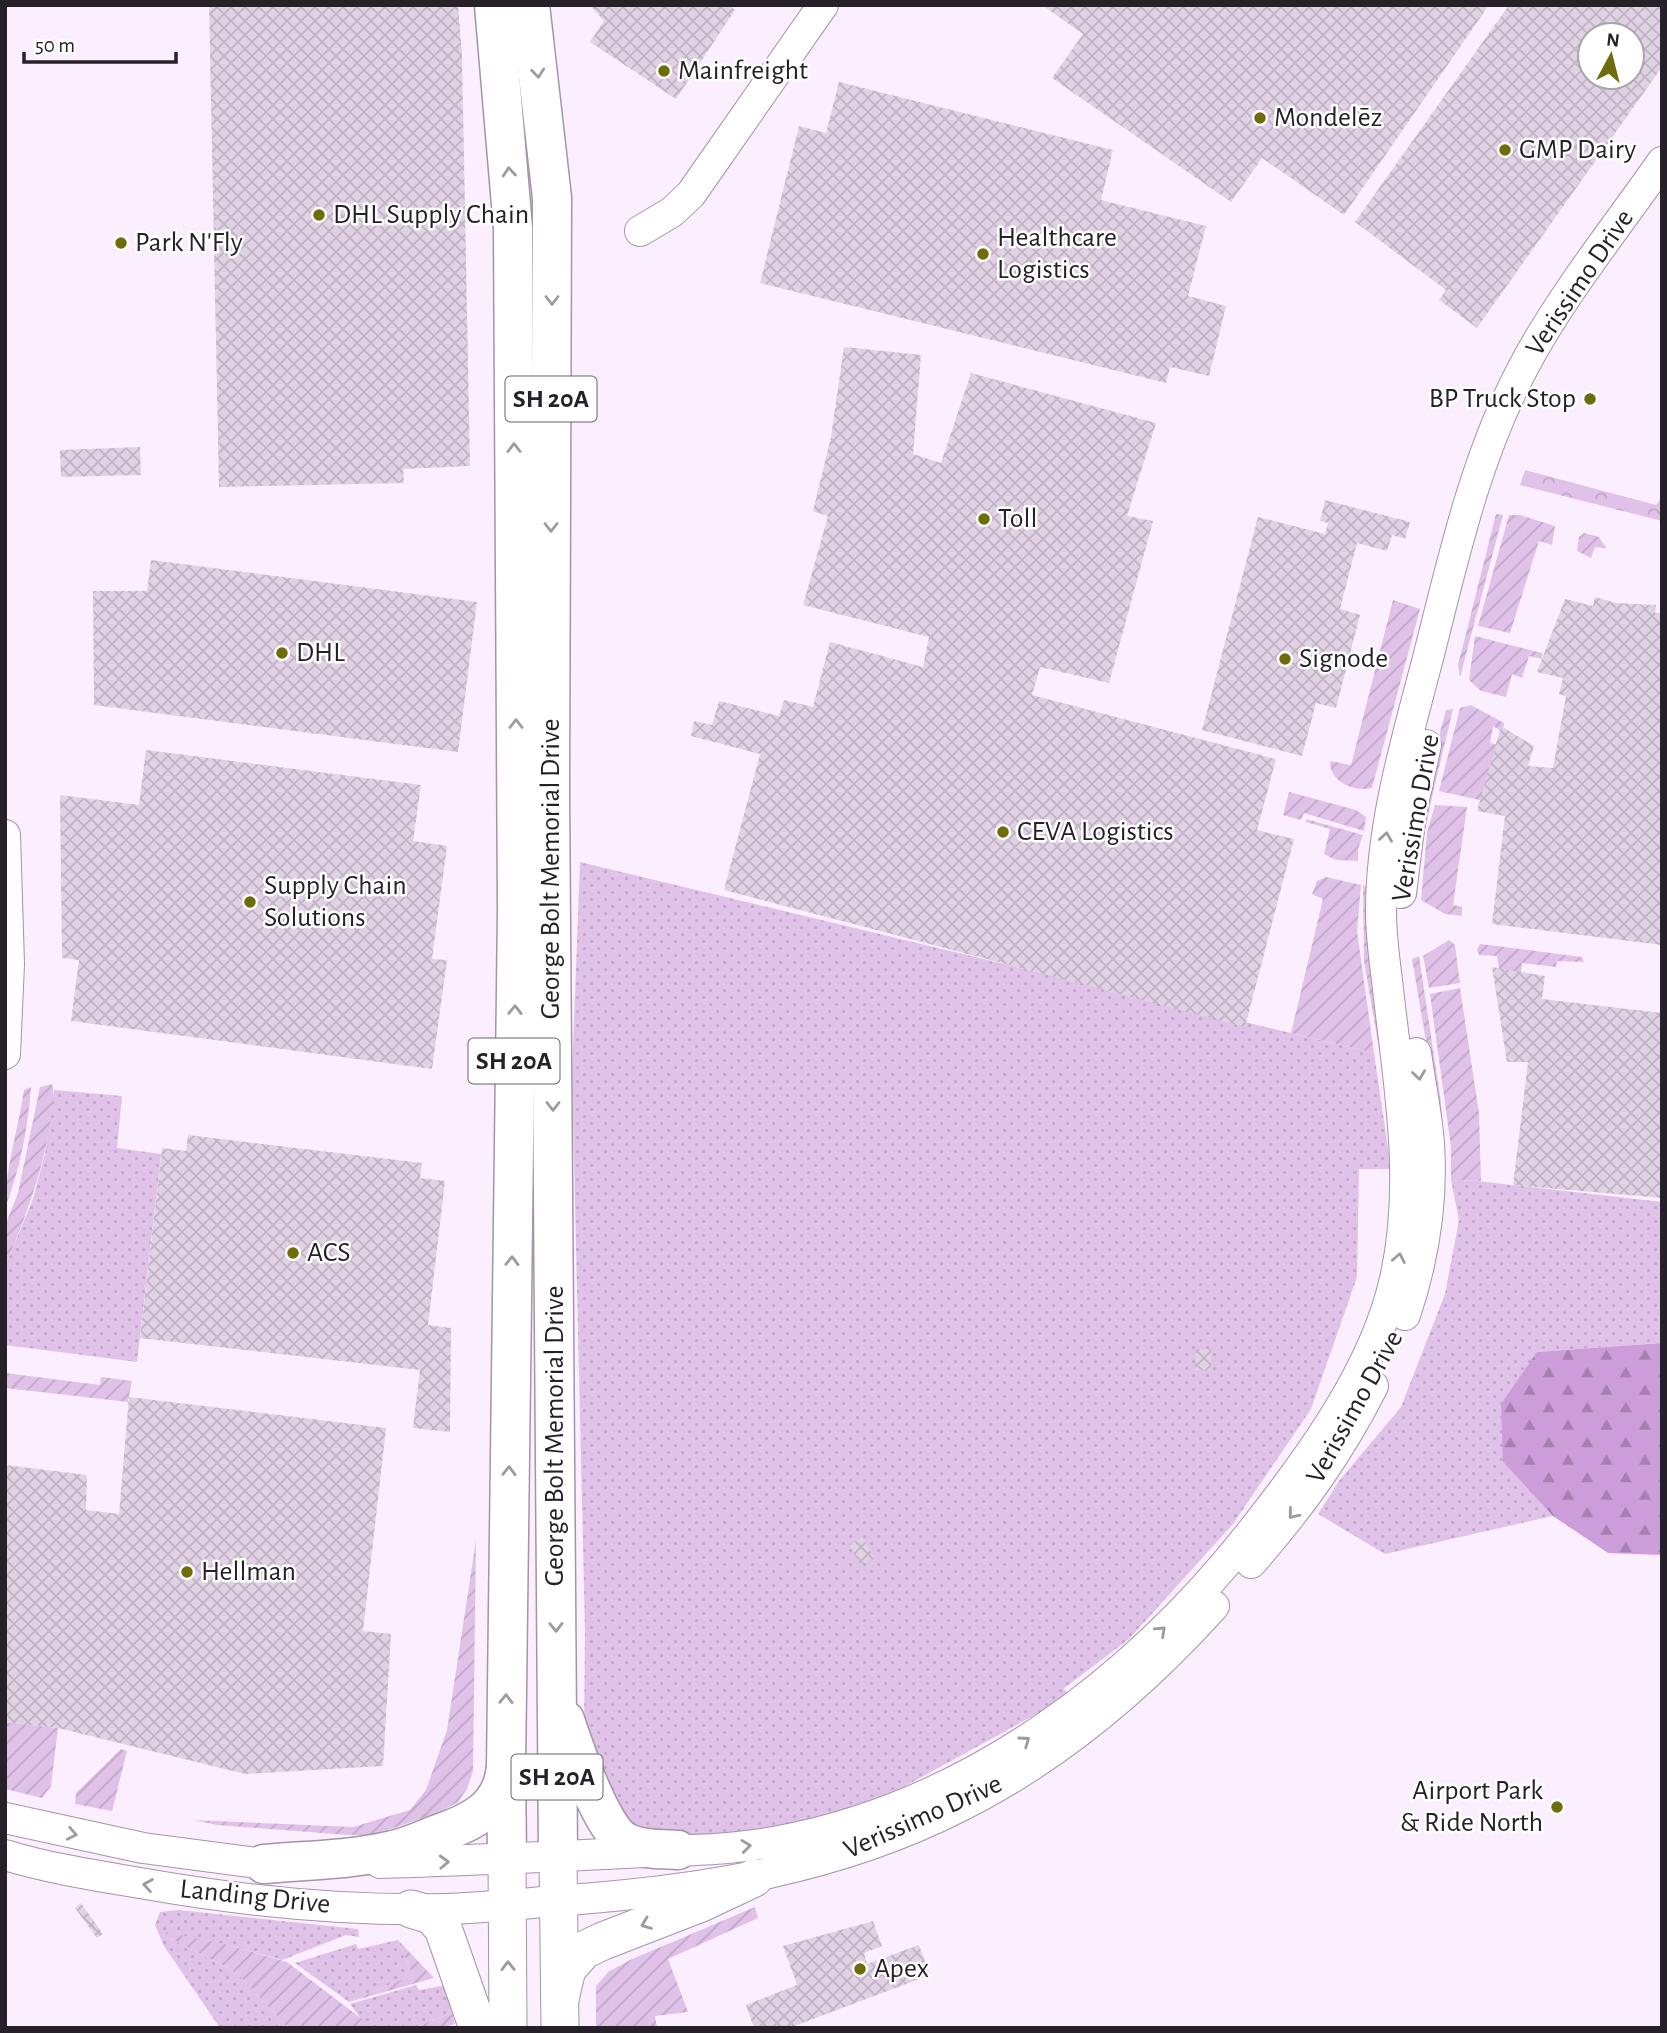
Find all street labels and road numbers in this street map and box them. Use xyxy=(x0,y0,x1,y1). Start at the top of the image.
street label: Verissimo Drive xyxy=(1521,205,1639,361)
road number: SH 20A xyxy=(505,376,596,422)
street label: George Bolt Memorial Drive xyxy=(537,719,565,1019)
street label: Verissimo Drive xyxy=(1387,732,1445,904)
road number: SH 20A xyxy=(468,1038,560,1084)
street label: George Bolt Memorial Drive xyxy=(541,1286,569,1586)
street label: Verissimo Drive xyxy=(1302,1326,1408,1488)
road number: SH 20A xyxy=(512,1754,602,1800)
street label: Verissimo Drive xyxy=(840,1770,1006,1864)
street label: Landing Drive xyxy=(178,1875,332,1919)

